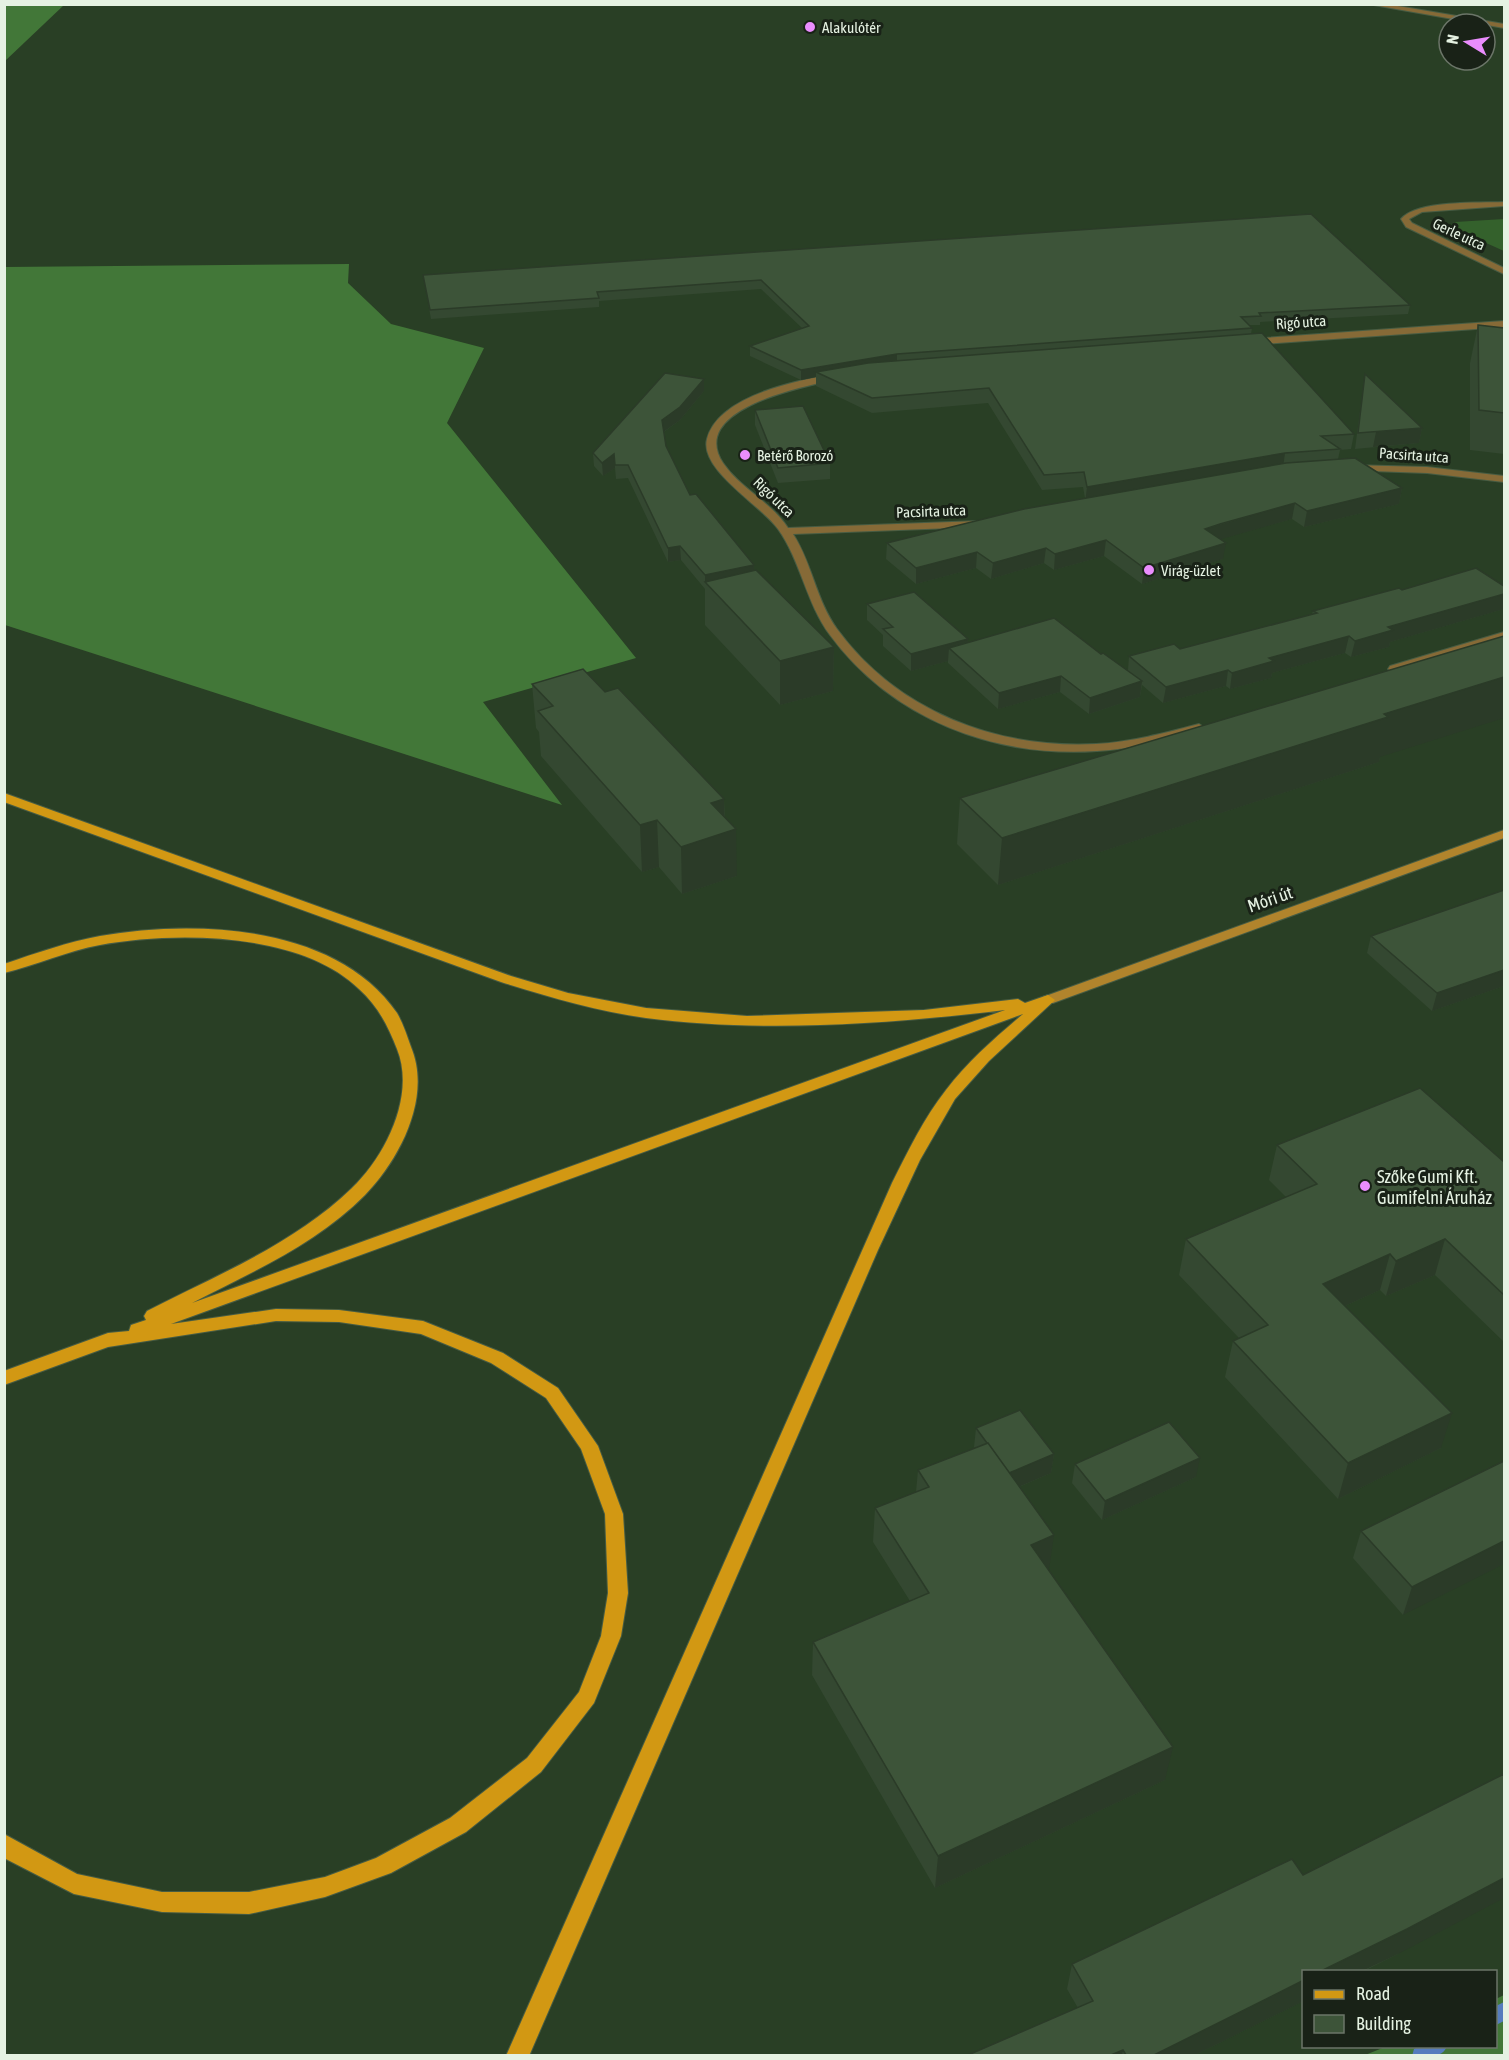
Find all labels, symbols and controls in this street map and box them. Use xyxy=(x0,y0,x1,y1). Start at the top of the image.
north arrow xyxy=(1437,12,1497,72)
place label: Alakulótér xyxy=(822,19,881,36)
marker: Alakulótér xyxy=(803,20,817,34)
text: N xyxy=(1443,33,1462,45)
street label: Gerle utca xyxy=(1430,214,1488,254)
street label: Rigó utca xyxy=(1275,312,1327,332)
street label: Pacsirta utca xyxy=(1379,444,1449,466)
place label: Betérő Borozó xyxy=(757,447,833,464)
marker: Betérő Borozó xyxy=(738,448,752,462)
street label: Rigó utca xyxy=(750,473,798,521)
street label: Pacsirta utca xyxy=(896,501,966,521)
place label: Virág-üzlet xyxy=(1161,562,1221,579)
marker: Virág-üzlet xyxy=(1142,563,1156,577)
street label: Móri út xyxy=(1245,882,1295,916)
place label: Szőke Gumi Kft. Gumifelni Áruház xyxy=(1377,1166,1493,1208)
marker: Szőke Gumi Kft. Gumifelni Áruház xyxy=(1358,1179,1372,1193)
legend xyxy=(1302,1970,1497,2048)
text: Road xyxy=(1356,1983,1390,2004)
text: Building xyxy=(1356,2013,1411,2034)

